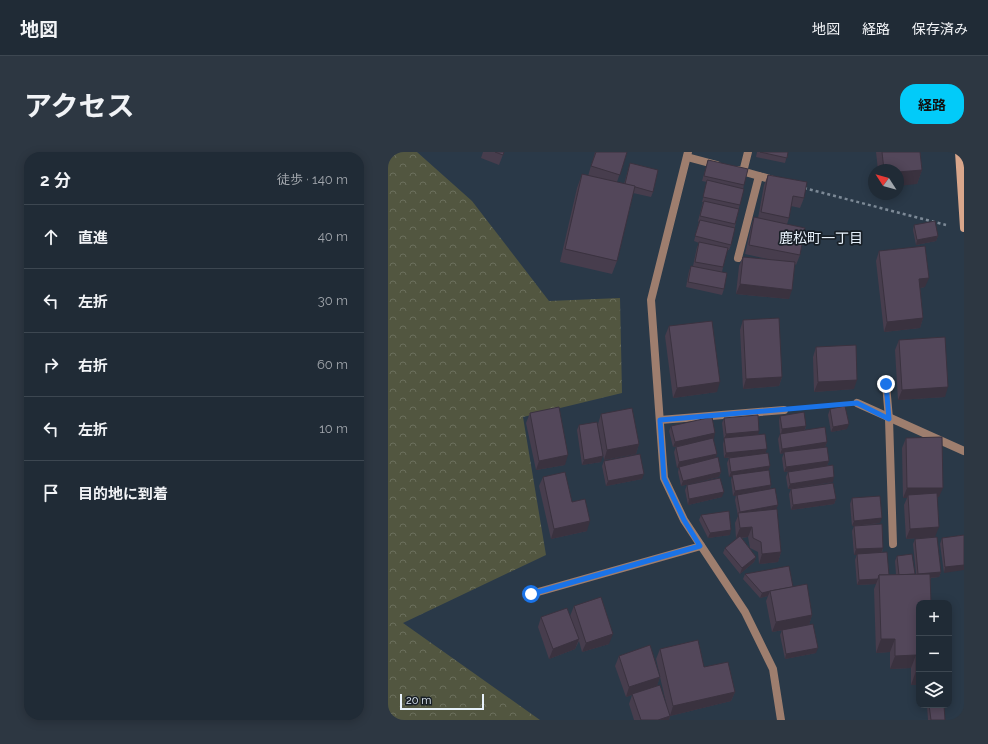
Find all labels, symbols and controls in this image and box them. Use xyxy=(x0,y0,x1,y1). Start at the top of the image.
text: 地図 xyxy=(20,18,58,40)
text: 地図 xyxy=(812,21,840,37)
text: 経路 xyxy=(862,21,890,37)
text: 保存済み xyxy=(912,21,968,37)
button: 経路 xyxy=(900,84,964,124)
text: アクセス xyxy=(24,90,135,123)
north arrow xyxy=(868,164,904,200)
text: 2 分 xyxy=(40,170,71,190)
text: 徒歩 · 140 m xyxy=(277,172,348,187)
icon: ahead xyxy=(40,226,62,248)
text: 直進 xyxy=(78,229,108,247)
text: 40 m xyxy=(318,229,348,244)
district label: 鹿松町一丁目 xyxy=(779,230,863,246)
icon: left xyxy=(40,290,62,312)
text: 左折 xyxy=(78,293,108,311)
text: 30 m xyxy=(318,293,348,308)
icon: right xyxy=(40,354,62,376)
text: 右折 xyxy=(78,357,108,375)
text: 60 m xyxy=(317,357,348,372)
route end xyxy=(877,375,895,393)
icon: left xyxy=(40,418,62,440)
text: 左折 xyxy=(78,421,108,439)
text: 10 m xyxy=(319,421,348,436)
icon: arrive xyxy=(40,482,62,504)
text: 目的地に到着 xyxy=(78,485,168,503)
route start xyxy=(522,585,540,603)
map controls xyxy=(916,600,952,708)
button: + xyxy=(916,600,952,636)
button: − xyxy=(916,636,952,672)
button: layers xyxy=(916,672,952,708)
scale bar xyxy=(400,692,484,711)
text: 20 m xyxy=(406,694,431,707)

